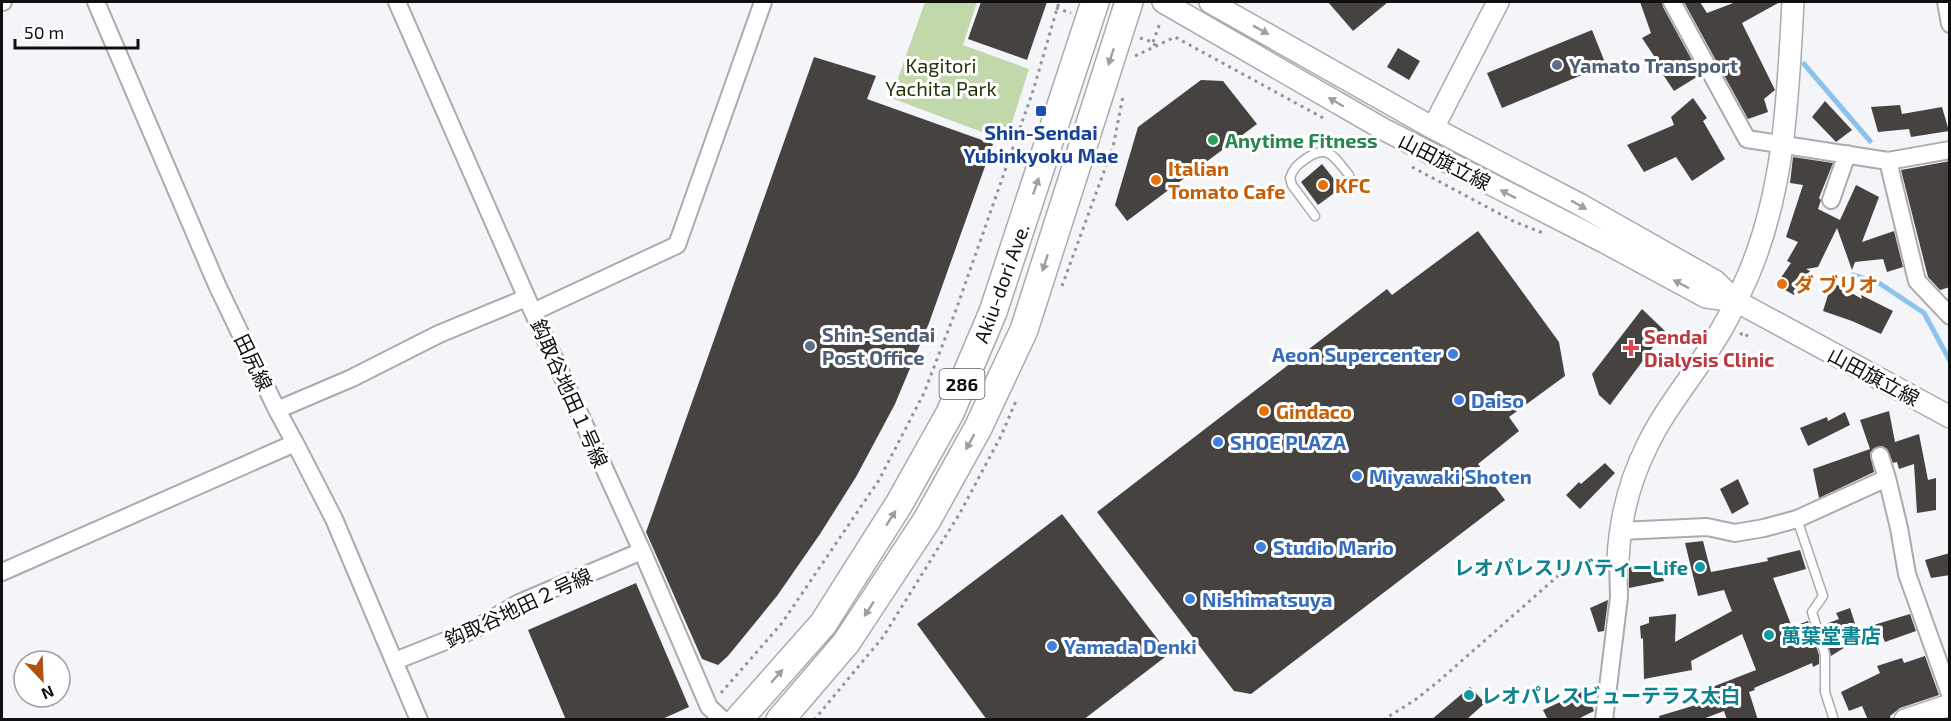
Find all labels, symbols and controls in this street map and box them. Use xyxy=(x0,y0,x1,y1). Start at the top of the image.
scale bar xyxy=(15,12,138,50)
text: 50 m xyxy=(24,21,64,43)
one-way arrow xyxy=(1252,25,1269,35)
one-way arrow xyxy=(1106,48,1115,66)
park label: Kagitori Yachita Park xyxy=(885,53,997,100)
place label: Yamato Transport xyxy=(1569,53,1738,77)
marker: Yamato Transport xyxy=(1550,58,1564,72)
one-way arrow xyxy=(1327,97,1344,107)
marker: Shin-Sendai Yubinkyoku Mae xyxy=(1034,104,1048,118)
place label: Shin-Sendai Yubinkyoku Mae xyxy=(964,120,1118,168)
place label: Anytime Fitness xyxy=(1225,128,1378,153)
street label: 山田旗立線 xyxy=(1395,128,1495,194)
marker: Anytime Fitness xyxy=(1206,133,1220,147)
place label: Italian Tomato Cafe xyxy=(1168,156,1286,203)
marker: Italian Tomato Cafe xyxy=(1149,173,1163,187)
place label: KFC xyxy=(1335,173,1371,197)
one-way arrow xyxy=(1031,177,1041,195)
marker: KFC xyxy=(1316,178,1330,192)
one-way arrow xyxy=(1499,189,1516,199)
one-way arrow xyxy=(1571,199,1587,210)
street label: Akiu-dori Ave. xyxy=(968,220,1034,346)
one-way arrow xyxy=(1040,254,1049,272)
place label: ダ ブリオ xyxy=(1794,272,1878,296)
marker: ダ ブリオ xyxy=(1775,277,1789,291)
one-way arrow xyxy=(1672,279,1689,289)
street label: 鈎取谷地田１号線 xyxy=(526,315,614,471)
place label: Shin-Sendai Post Office xyxy=(822,322,935,369)
place label: Sendai Dialysis Clinic xyxy=(1644,324,1775,372)
street label: 田尻線 xyxy=(230,330,278,394)
marker: Shin-Sendai Post Office xyxy=(803,339,817,353)
marker: Sendai Dialysis Clinic xyxy=(1622,339,1640,357)
place label: Aeon Supercenter xyxy=(1272,342,1441,366)
street label: 山田旗立線 xyxy=(1824,342,1924,410)
marker: Aeon Supercenter xyxy=(1446,347,1460,361)
road number: 286 xyxy=(940,369,984,399)
place label: Daiso xyxy=(1471,388,1524,412)
marker: Daiso xyxy=(1452,393,1466,407)
place label: Gindaco xyxy=(1276,399,1352,423)
marker: Gindaco xyxy=(1257,404,1271,418)
place label: SHOE PLAZA xyxy=(1230,430,1347,454)
one-way arrow xyxy=(965,434,975,451)
marker: SHOE PLAZA xyxy=(1211,435,1225,449)
place label: Miyawaki Shoten xyxy=(1369,464,1532,489)
marker: Miyawaki Shoten xyxy=(1350,469,1364,483)
one-way arrow xyxy=(885,510,896,526)
place label: Studio Mario xyxy=(1273,535,1394,559)
marker: Studio Mario xyxy=(1254,540,1268,554)
place label: レオパレスリバティーLife xyxy=(1454,555,1688,579)
marker: レオパレスリバティーLife xyxy=(1693,560,1707,574)
street label: 鈎取谷地田２号線 xyxy=(440,562,596,652)
place label: Nishimatsuya xyxy=(1202,587,1332,612)
marker: Nishimatsuya xyxy=(1183,592,1197,606)
one-way arrow xyxy=(864,601,875,617)
place label: 萬葉堂書店 xyxy=(1781,623,1881,647)
marker: 萬葉堂書店 xyxy=(1762,628,1776,642)
place label: Yamada Denki xyxy=(1064,634,1197,658)
marker: Yamada Denki xyxy=(1045,639,1059,653)
north arrow xyxy=(12,649,72,709)
one-way arrow xyxy=(770,669,783,684)
text: N xyxy=(39,682,57,704)
place label: レオパレスビューテラス太白 xyxy=(1481,683,1741,707)
marker: レオパレスビューテラス太白 xyxy=(1462,688,1476,702)

